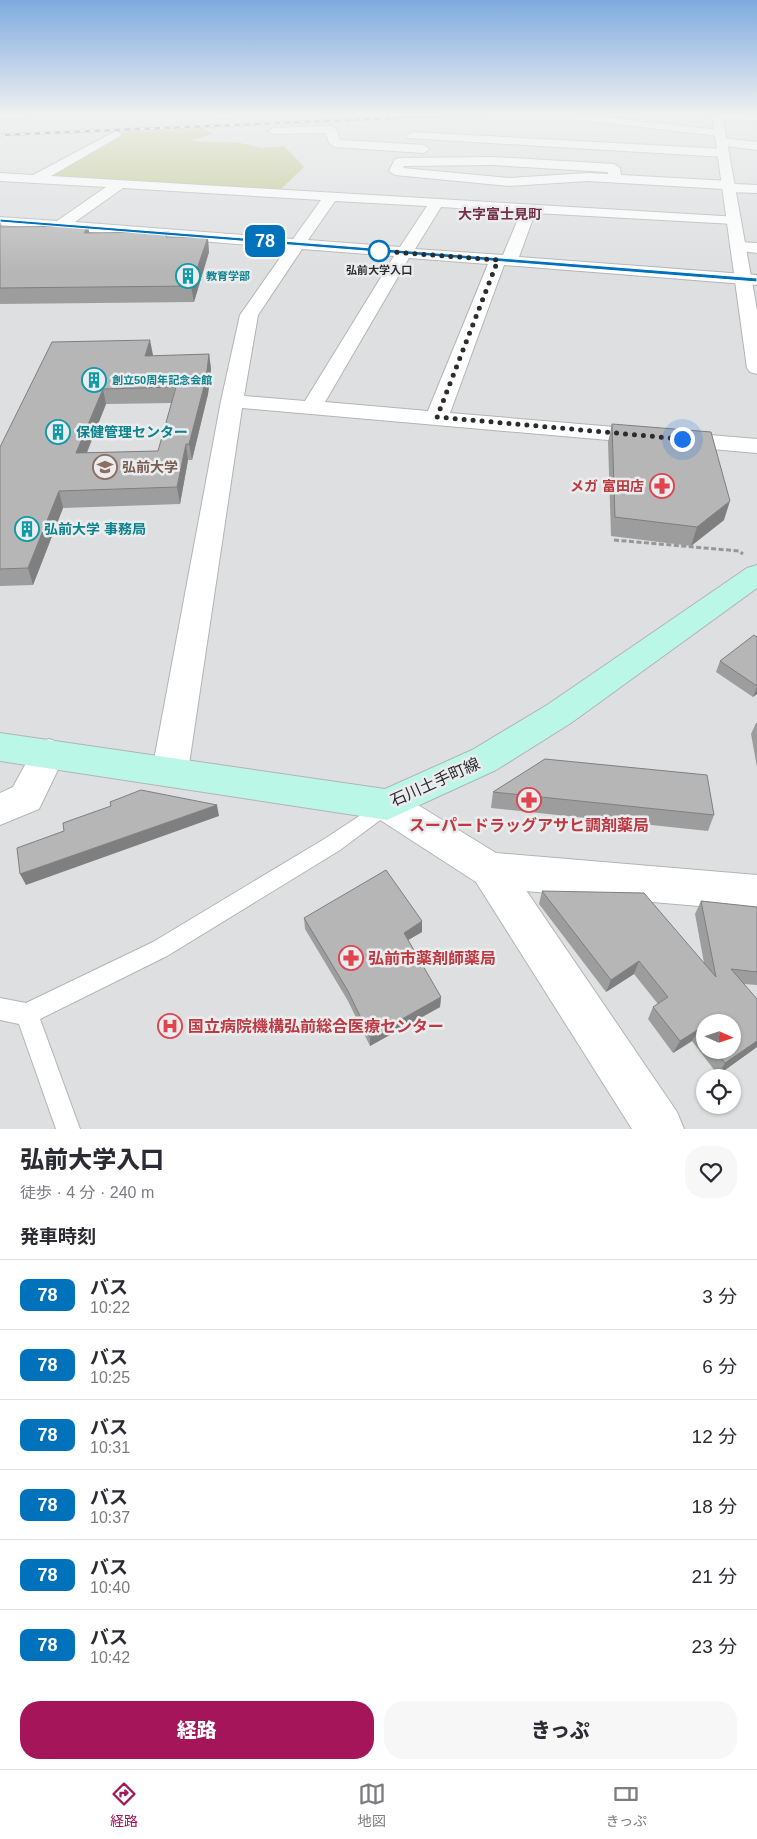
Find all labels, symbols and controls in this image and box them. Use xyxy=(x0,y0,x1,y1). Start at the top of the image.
district label: 大字富士見町 xyxy=(458,206,542,222)
line badge: 78 xyxy=(242,225,288,257)
text: 78 xyxy=(255,231,275,251)
marker: 弘前大学入口 xyxy=(368,240,390,262)
building icon: 教育学部 xyxy=(175,263,201,289)
place label: 弘前大学入口 xyxy=(346,264,412,276)
place label: 教育学部 xyxy=(206,270,250,282)
building icon: 創立50周年記念会館 xyxy=(81,367,107,393)
place label: 創立50周年記念会館 xyxy=(112,374,212,386)
building icon: 保健管理センター xyxy=(45,419,71,445)
place label: 保健管理センター xyxy=(76,424,188,440)
your location xyxy=(670,427,695,452)
school or university icon: 弘前大学 xyxy=(92,454,118,480)
place label: 弘前大学 xyxy=(122,459,178,475)
pharmacy icon: メガ 富田店 xyxy=(649,473,675,499)
place label: メガ 富田店 xyxy=(570,478,644,494)
building icon: 弘前大学 事務局 xyxy=(14,516,40,542)
place label: 弘前大学 事務局 xyxy=(44,521,146,537)
street label: 石川土手町線 xyxy=(388,755,482,809)
pharmacy icon: スーパードラッグアサヒ調剤薬局 xyxy=(516,787,542,813)
place label: スーパードラッグアサヒ調剤薬局 xyxy=(409,816,649,834)
pharmacy icon: 弘前市薬剤師薬局 xyxy=(338,945,364,971)
place label: 弘前市薬剤師薬局 xyxy=(368,950,496,967)
hospital icon: 国立病院機構弘前総合医療センター xyxy=(157,1013,183,1039)
north arrow xyxy=(696,1014,741,1059)
map controls xyxy=(696,1014,741,1114)
place label: 国立病院機構弘前総合医療センター xyxy=(188,1017,444,1035)
button: locate xyxy=(696,1069,741,1114)
text: 弘前大学入口 xyxy=(20,1146,164,1173)
button: heart xyxy=(685,1146,737,1198)
text: 徒歩 · 4 分 · 240 m xyxy=(20,1184,154,1201)
text: 発車時刻 xyxy=(20,1226,96,1247)
text: バス xyxy=(90,1277,128,1298)
text: 78 xyxy=(37,1285,58,1305)
text: 3 分 xyxy=(702,1286,737,1307)
text: 10:22 xyxy=(90,1299,130,1316)
text: バス xyxy=(90,1347,128,1368)
text: 78 xyxy=(37,1355,58,1375)
text: 6 分 xyxy=(702,1356,737,1377)
text: 10:25 xyxy=(90,1369,130,1386)
text: バス xyxy=(90,1417,128,1438)
text: 78 xyxy=(37,1425,58,1445)
text: 12 分 xyxy=(692,1426,737,1447)
text: 10:31 xyxy=(90,1439,130,1456)
text: バス xyxy=(90,1487,128,1508)
text: 78 xyxy=(37,1495,58,1515)
text: 18 分 xyxy=(692,1496,737,1517)
text: 10:37 xyxy=(90,1509,130,1526)
text: バス xyxy=(90,1557,128,1578)
text: 78 xyxy=(37,1565,58,1585)
text: 21 分 xyxy=(692,1566,737,1587)
text: 10:40 xyxy=(90,1579,130,1596)
text: バス xyxy=(90,1627,128,1648)
text: 78 xyxy=(37,1635,58,1655)
text: 23 分 xyxy=(692,1636,737,1657)
text: 10:42 xyxy=(90,1649,130,1666)
button: 経路 xyxy=(20,1701,374,1759)
button: きっぷ xyxy=(384,1701,737,1759)
tab: 経路 xyxy=(110,1780,138,1830)
tab: 地図 xyxy=(358,1780,386,1830)
tab: きっぷ xyxy=(606,1780,647,1830)

